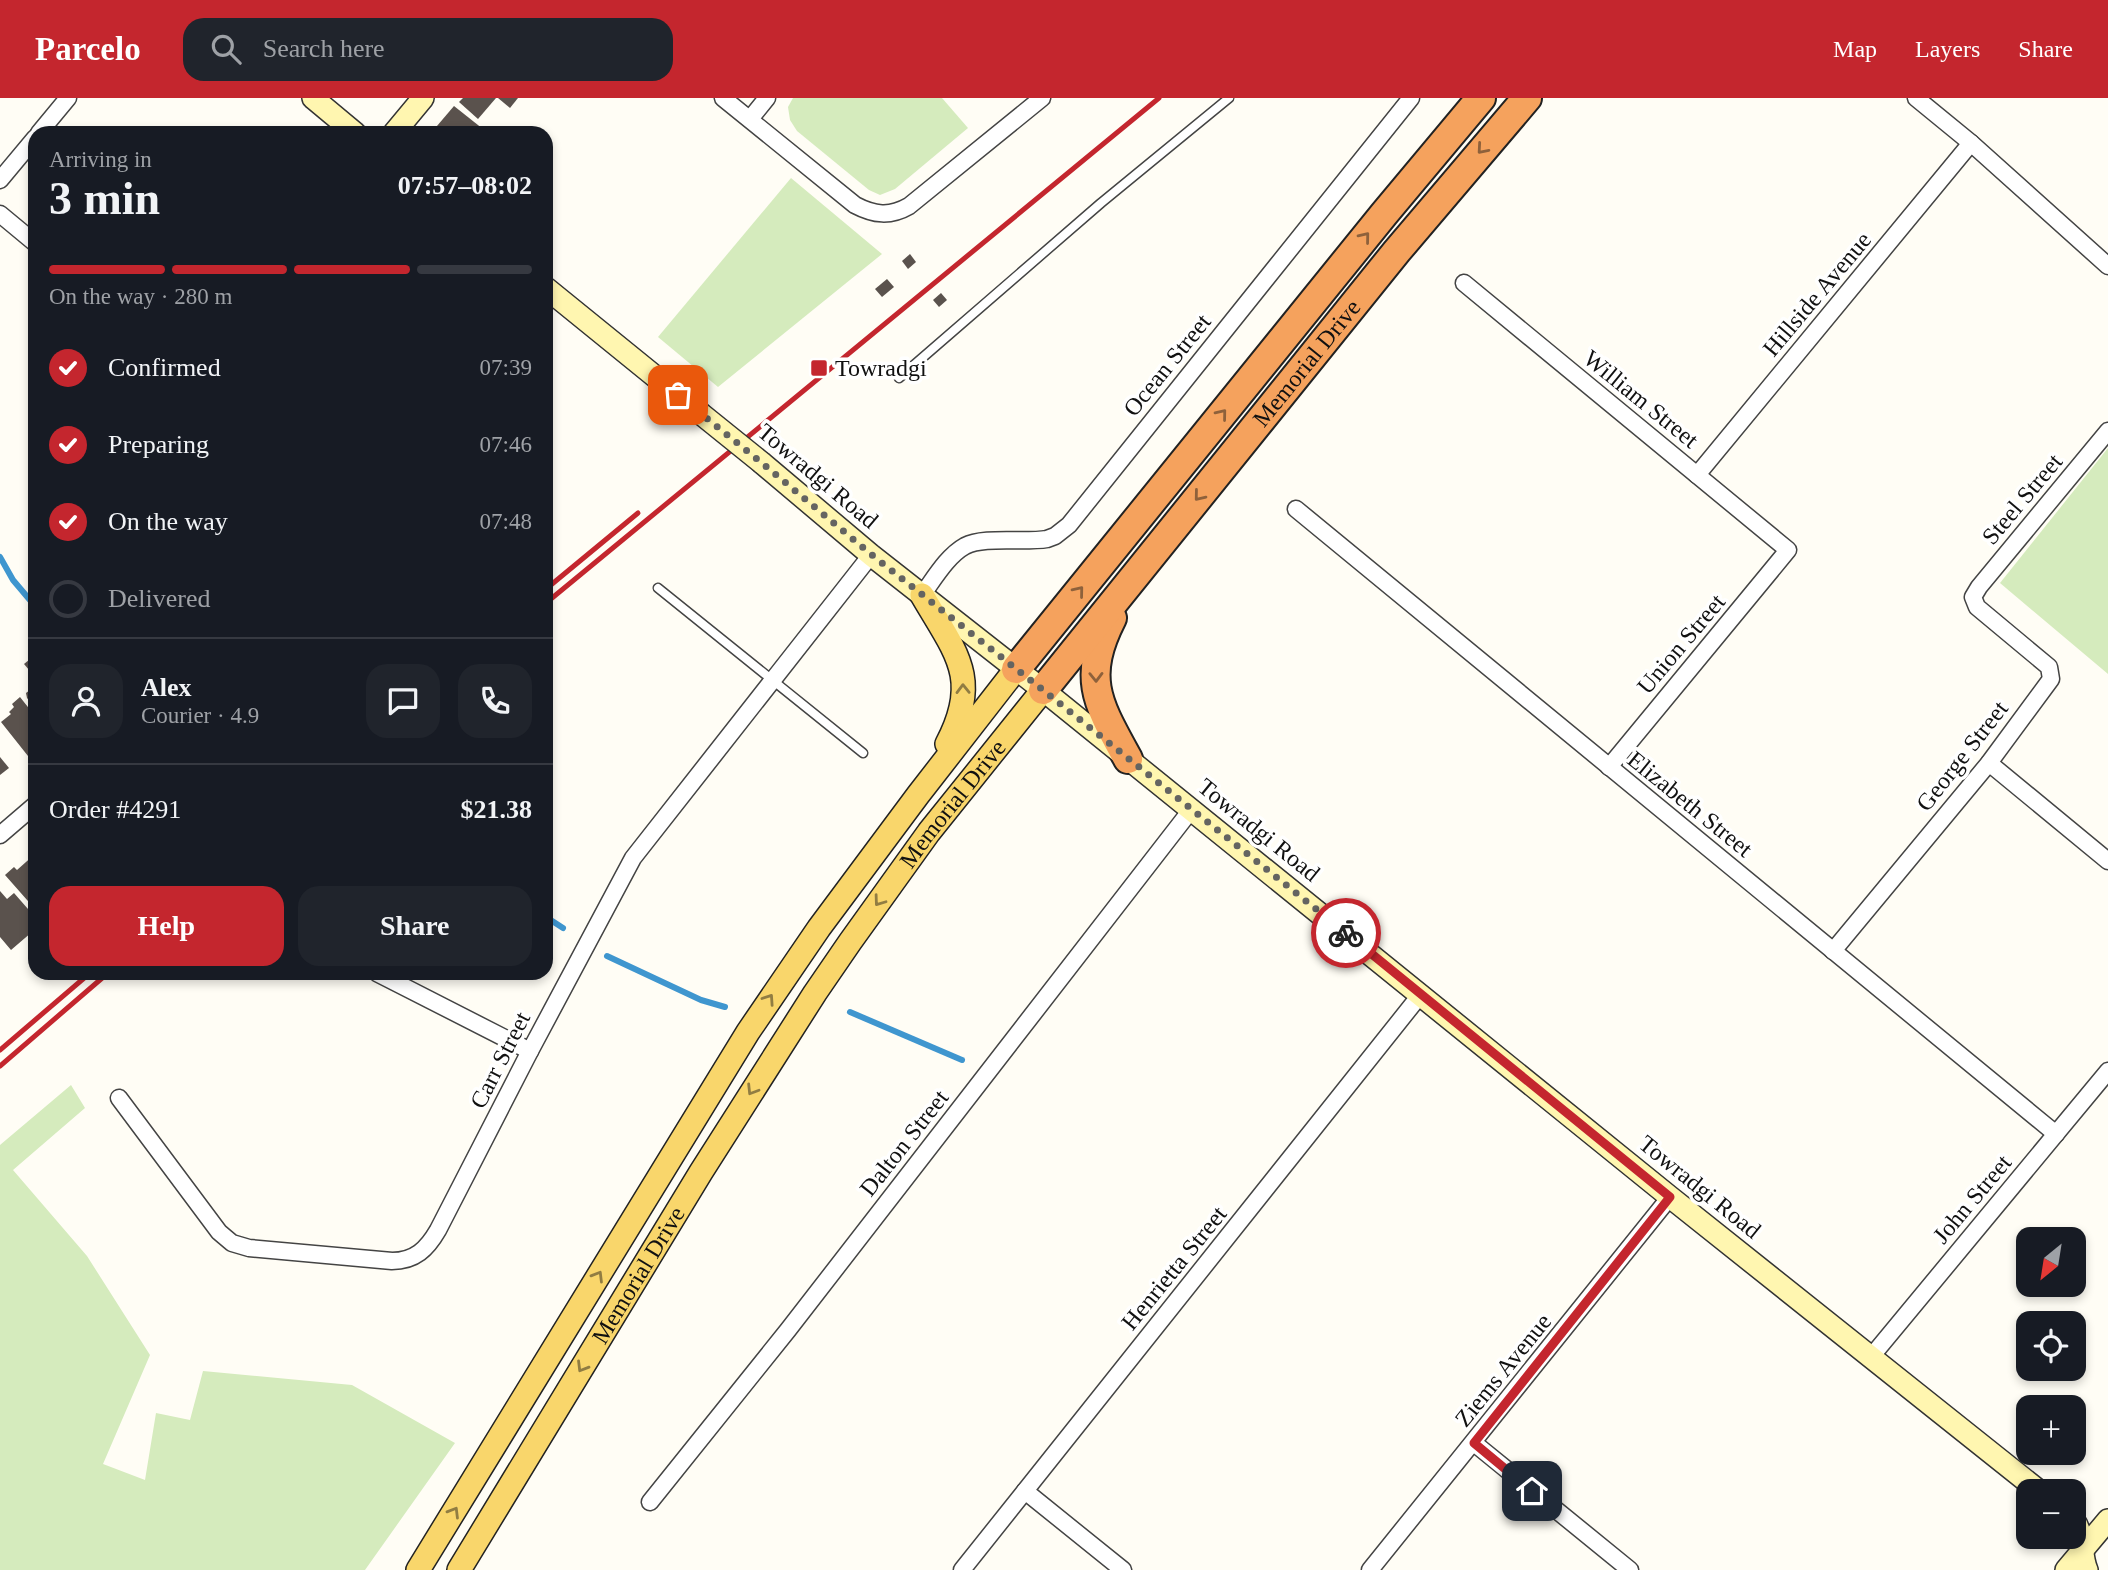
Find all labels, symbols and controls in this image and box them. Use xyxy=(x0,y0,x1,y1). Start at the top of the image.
search box xyxy=(183,18,673,81)
icon: search xyxy=(207,30,245,68)
text: Parcelo xyxy=(35,31,141,67)
text: Search here xyxy=(263,34,385,63)
text: Map xyxy=(1833,36,1877,62)
text: Layers xyxy=(1915,36,1980,62)
text: Share xyxy=(2018,36,2073,62)
one-way arrow xyxy=(1478,141,1490,154)
text: Arriving in xyxy=(49,147,152,172)
text: 07:57–08:02 xyxy=(398,171,532,200)
text: 3 min xyxy=(49,173,160,224)
street label: Hillside Avenue xyxy=(1758,227,1876,361)
one-way arrow xyxy=(1357,233,1369,246)
text: On the way · 280 m xyxy=(49,284,232,309)
street label: Memorial Drive xyxy=(1248,294,1366,432)
street label: Ocean Street xyxy=(1118,309,1216,421)
street label: William Street xyxy=(1579,345,1704,453)
icon: check xyxy=(49,349,87,387)
text: Confirmed xyxy=(108,353,221,382)
text: 07:39 xyxy=(480,355,532,380)
place label: Towradgi xyxy=(835,355,927,381)
marker: Towradgi xyxy=(809,358,829,378)
pin xyxy=(648,365,708,425)
icon: bag xyxy=(659,376,697,414)
one-way arrow xyxy=(1214,410,1226,423)
street label: Towradgi Road xyxy=(753,418,883,534)
icon: check xyxy=(49,426,87,464)
text: Preparing xyxy=(108,430,209,459)
text: 07:46 xyxy=(480,432,532,457)
street label: Steel Street xyxy=(1977,448,2068,549)
one-way arrow xyxy=(1195,488,1207,501)
icon: check xyxy=(49,503,87,541)
text: On the way xyxy=(108,507,228,536)
text: 07:48 xyxy=(480,509,532,534)
text: Delivered xyxy=(108,584,211,613)
one-way arrow xyxy=(1070,586,1083,598)
street label: Union Street xyxy=(1632,589,1730,699)
button: person xyxy=(49,664,123,738)
button: chat xyxy=(366,664,440,738)
button: phone xyxy=(458,664,532,738)
one-way arrow xyxy=(1088,671,1103,682)
text: Alex xyxy=(141,673,192,702)
one-way arrow xyxy=(955,684,971,694)
street label: George Street xyxy=(1911,696,2013,816)
text: Courier · 4.9 xyxy=(141,703,259,728)
street label: Memorial Drive xyxy=(895,735,1011,873)
street label: Elizabeth Street xyxy=(1623,746,1758,862)
street label: Towradgi Road xyxy=(1193,773,1325,887)
text: Order #4291 xyxy=(49,795,181,824)
text: $21.38 xyxy=(461,795,532,824)
button: Help xyxy=(49,886,284,966)
button: Share xyxy=(298,886,532,966)
one-way arrow xyxy=(875,893,888,906)
courier xyxy=(1311,898,1381,968)
icon: bike xyxy=(1327,914,1365,952)
one-way arrow xyxy=(761,994,774,1007)
street label: Carr Street xyxy=(465,1007,535,1113)
one-way arrow xyxy=(748,1082,761,1095)
street label: Dalton Street xyxy=(855,1085,954,1201)
street label: Towradgi Road xyxy=(1634,1130,1766,1244)
street label: John Street xyxy=(1928,1149,2017,1248)
street label: Henrietta Street xyxy=(1116,1201,1232,1335)
street label: Memorial Drive xyxy=(587,1202,690,1348)
north arrow xyxy=(2016,1227,2086,1297)
map controls xyxy=(2016,1227,2086,1549)
one-way arrow xyxy=(589,1270,602,1283)
street label: Ziems Avenue xyxy=(1450,1308,1556,1432)
button: locate xyxy=(2016,1311,2086,1381)
one-way arrow xyxy=(578,1360,591,1373)
button: + xyxy=(2016,1395,2086,1465)
pin xyxy=(1502,1461,1562,1521)
icon: home xyxy=(1513,1472,1551,1510)
button: − xyxy=(2016,1479,2086,1549)
one-way arrow xyxy=(445,1506,458,1519)

